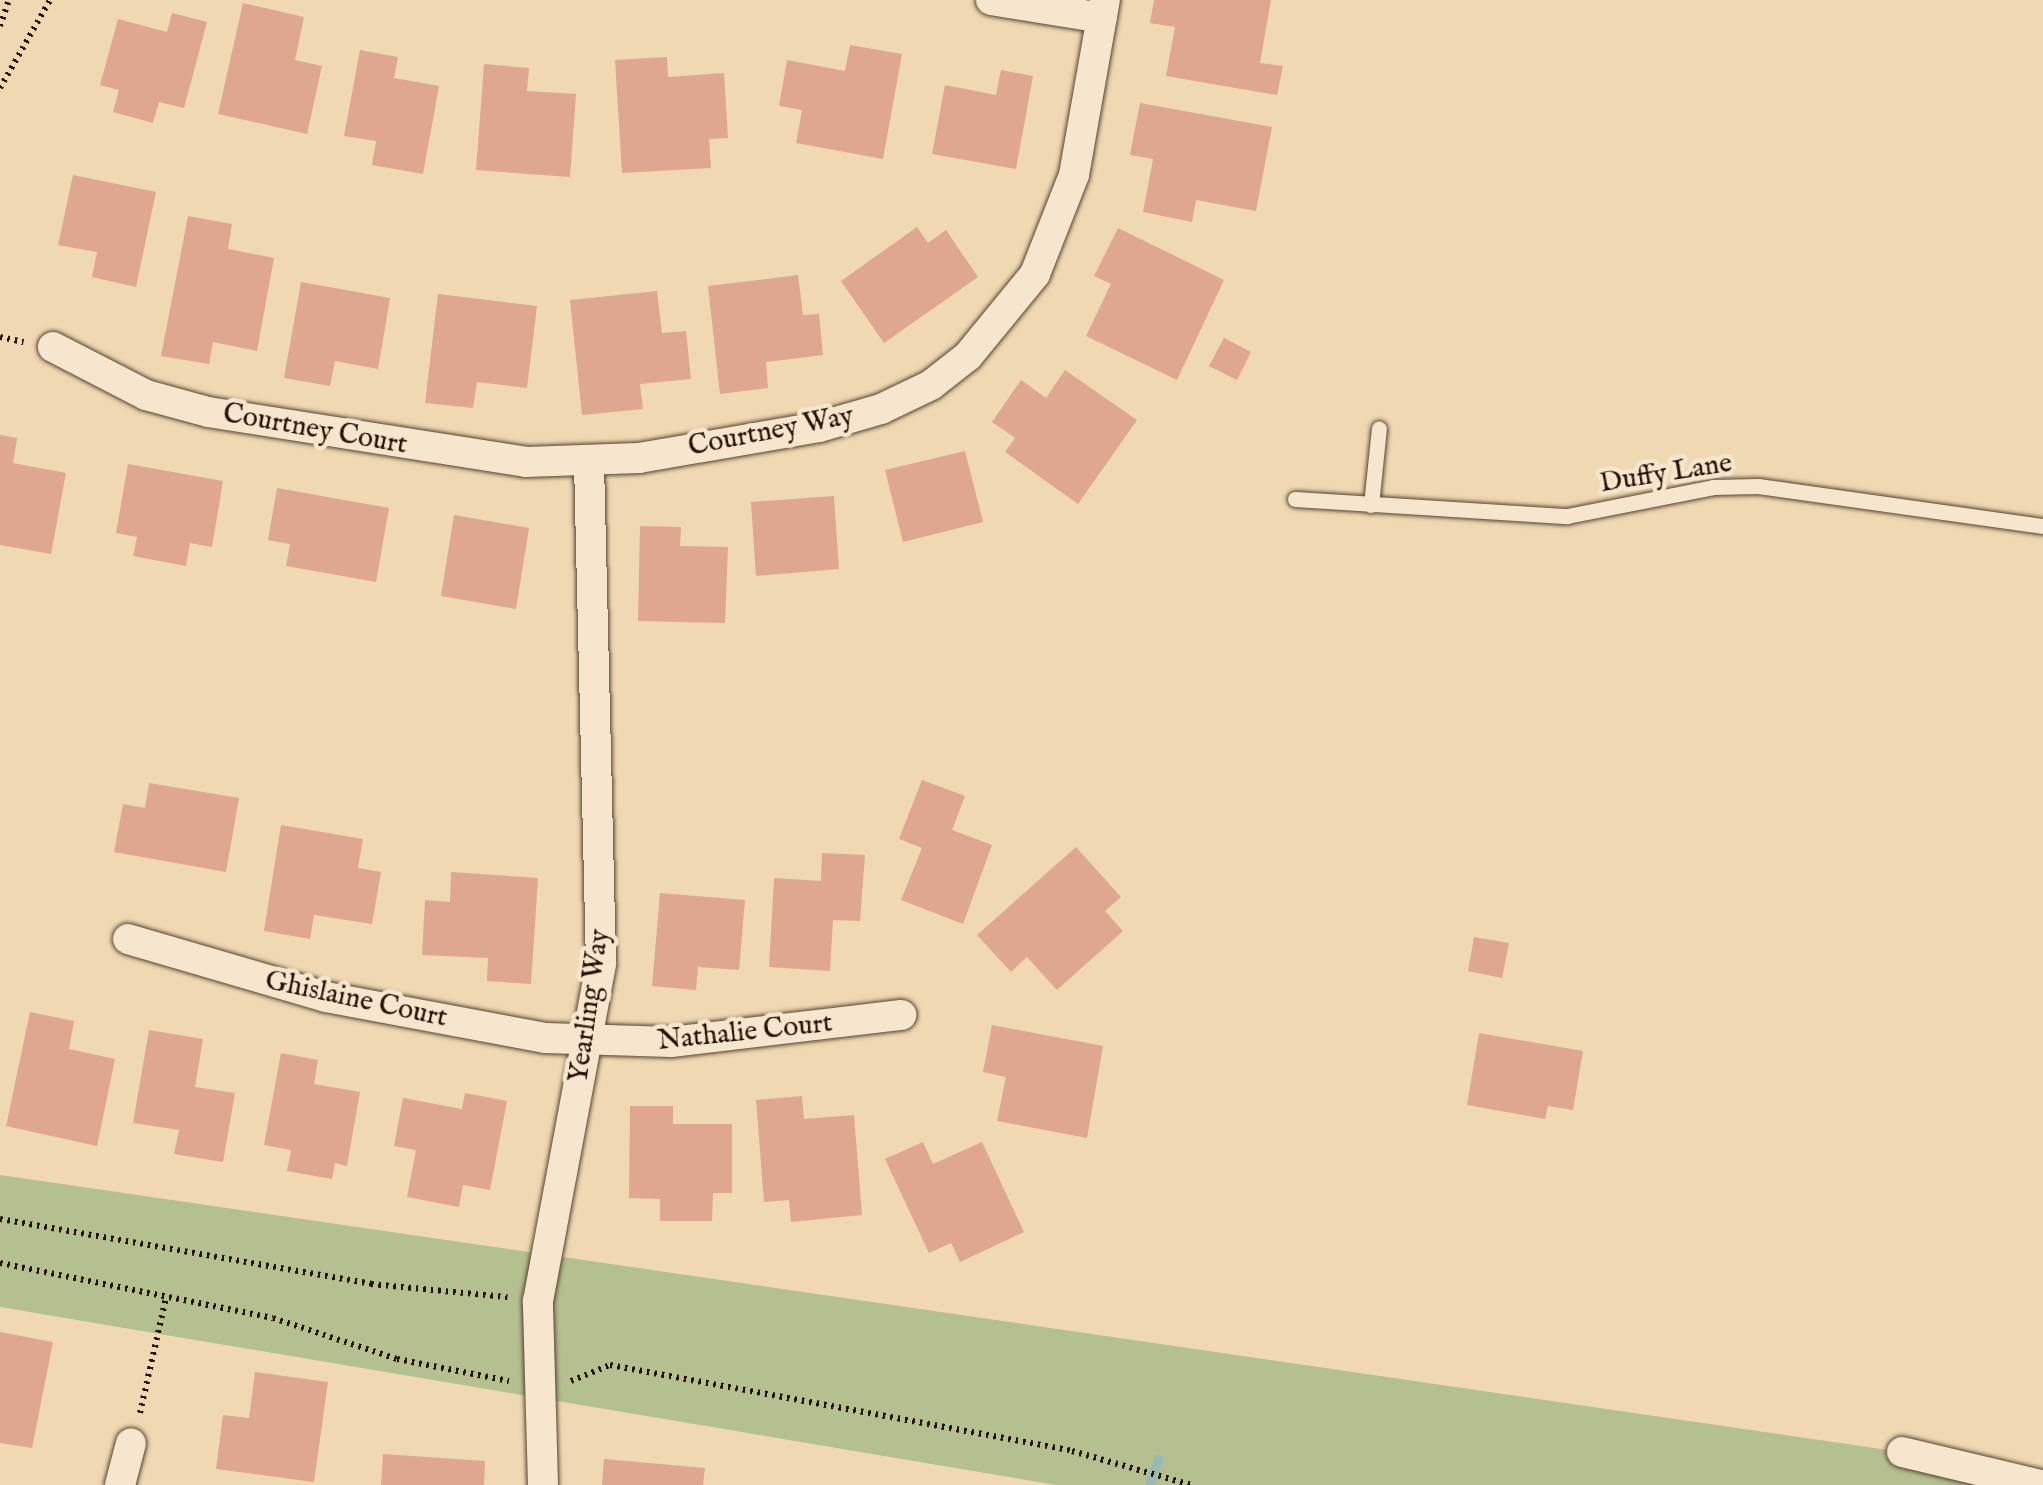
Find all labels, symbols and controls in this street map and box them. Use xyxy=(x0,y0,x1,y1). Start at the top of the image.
street label: Courtney Court xyxy=(220,397,410,463)
street label: Courtney Way xyxy=(686,400,856,464)
street label: Duffy Lane xyxy=(1598,447,1734,501)
street label: Yearling Way xyxy=(563,927,617,1085)
street label: Ghislaine Court xyxy=(262,964,450,1036)
street label: Nathalie Court xyxy=(656,1007,834,1059)

